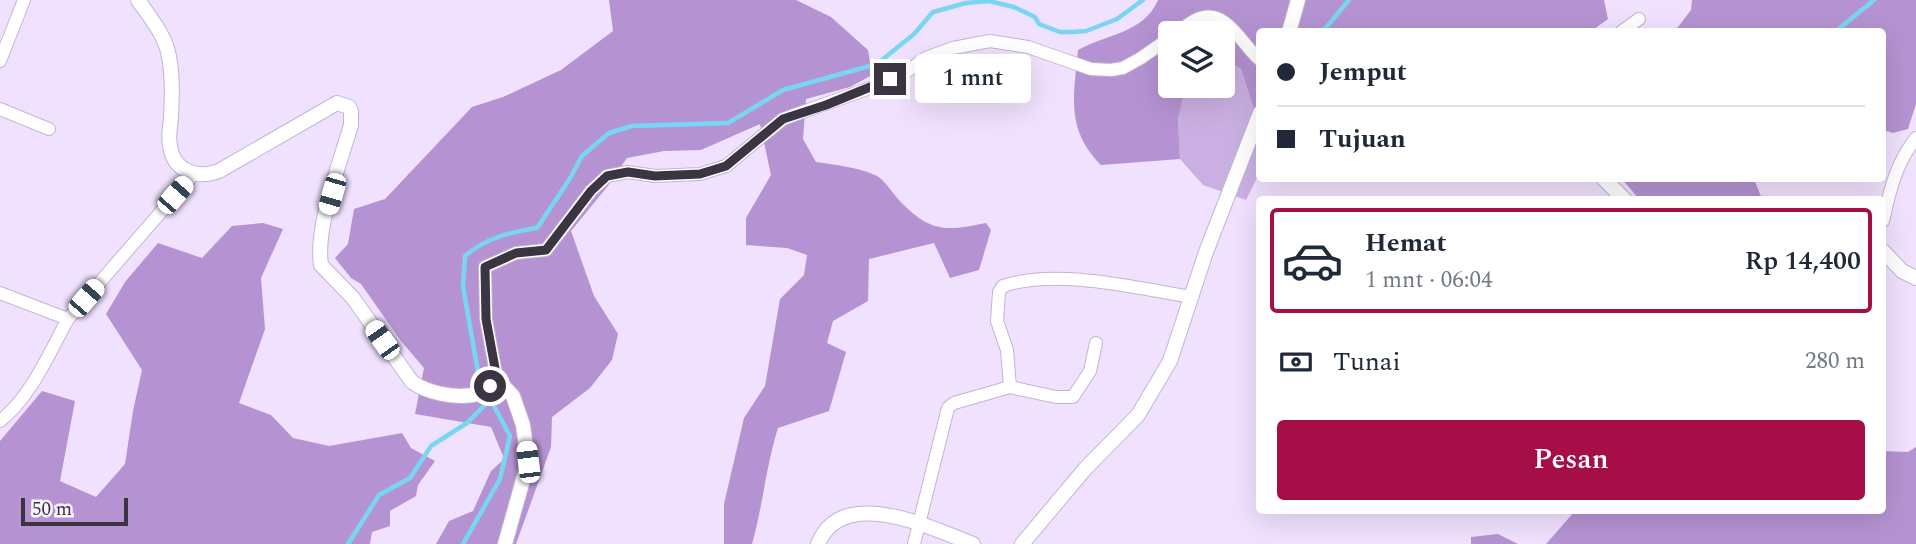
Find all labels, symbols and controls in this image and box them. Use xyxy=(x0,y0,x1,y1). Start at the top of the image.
map controls xyxy=(1158,21,1235,98)
button: layers xyxy=(1158,21,1235,98)
text: Jemput xyxy=(1319,52,1407,92)
callout: 1 mnt xyxy=(914,55,1030,104)
text: 1 mnt xyxy=(943,61,1003,96)
route end xyxy=(874,63,906,95)
text: Tujuan xyxy=(1319,119,1406,159)
car xyxy=(317,171,348,217)
car xyxy=(154,172,197,218)
text: Hemat xyxy=(1365,223,1446,263)
icon: car xyxy=(1281,229,1344,292)
text: Rp 14,400 xyxy=(1745,241,1861,281)
text: 1 mnt · 06:04 xyxy=(1365,263,1493,298)
car xyxy=(65,275,108,321)
car xyxy=(362,317,403,363)
text: Tunai xyxy=(1333,342,1401,382)
icon: cash xyxy=(1277,343,1315,381)
text: 280 m xyxy=(1805,344,1865,379)
route start xyxy=(474,370,506,402)
button: Pesan xyxy=(1277,420,1865,500)
car xyxy=(516,440,541,484)
scale bar xyxy=(21,495,128,527)
text: 50 m xyxy=(32,495,72,524)

